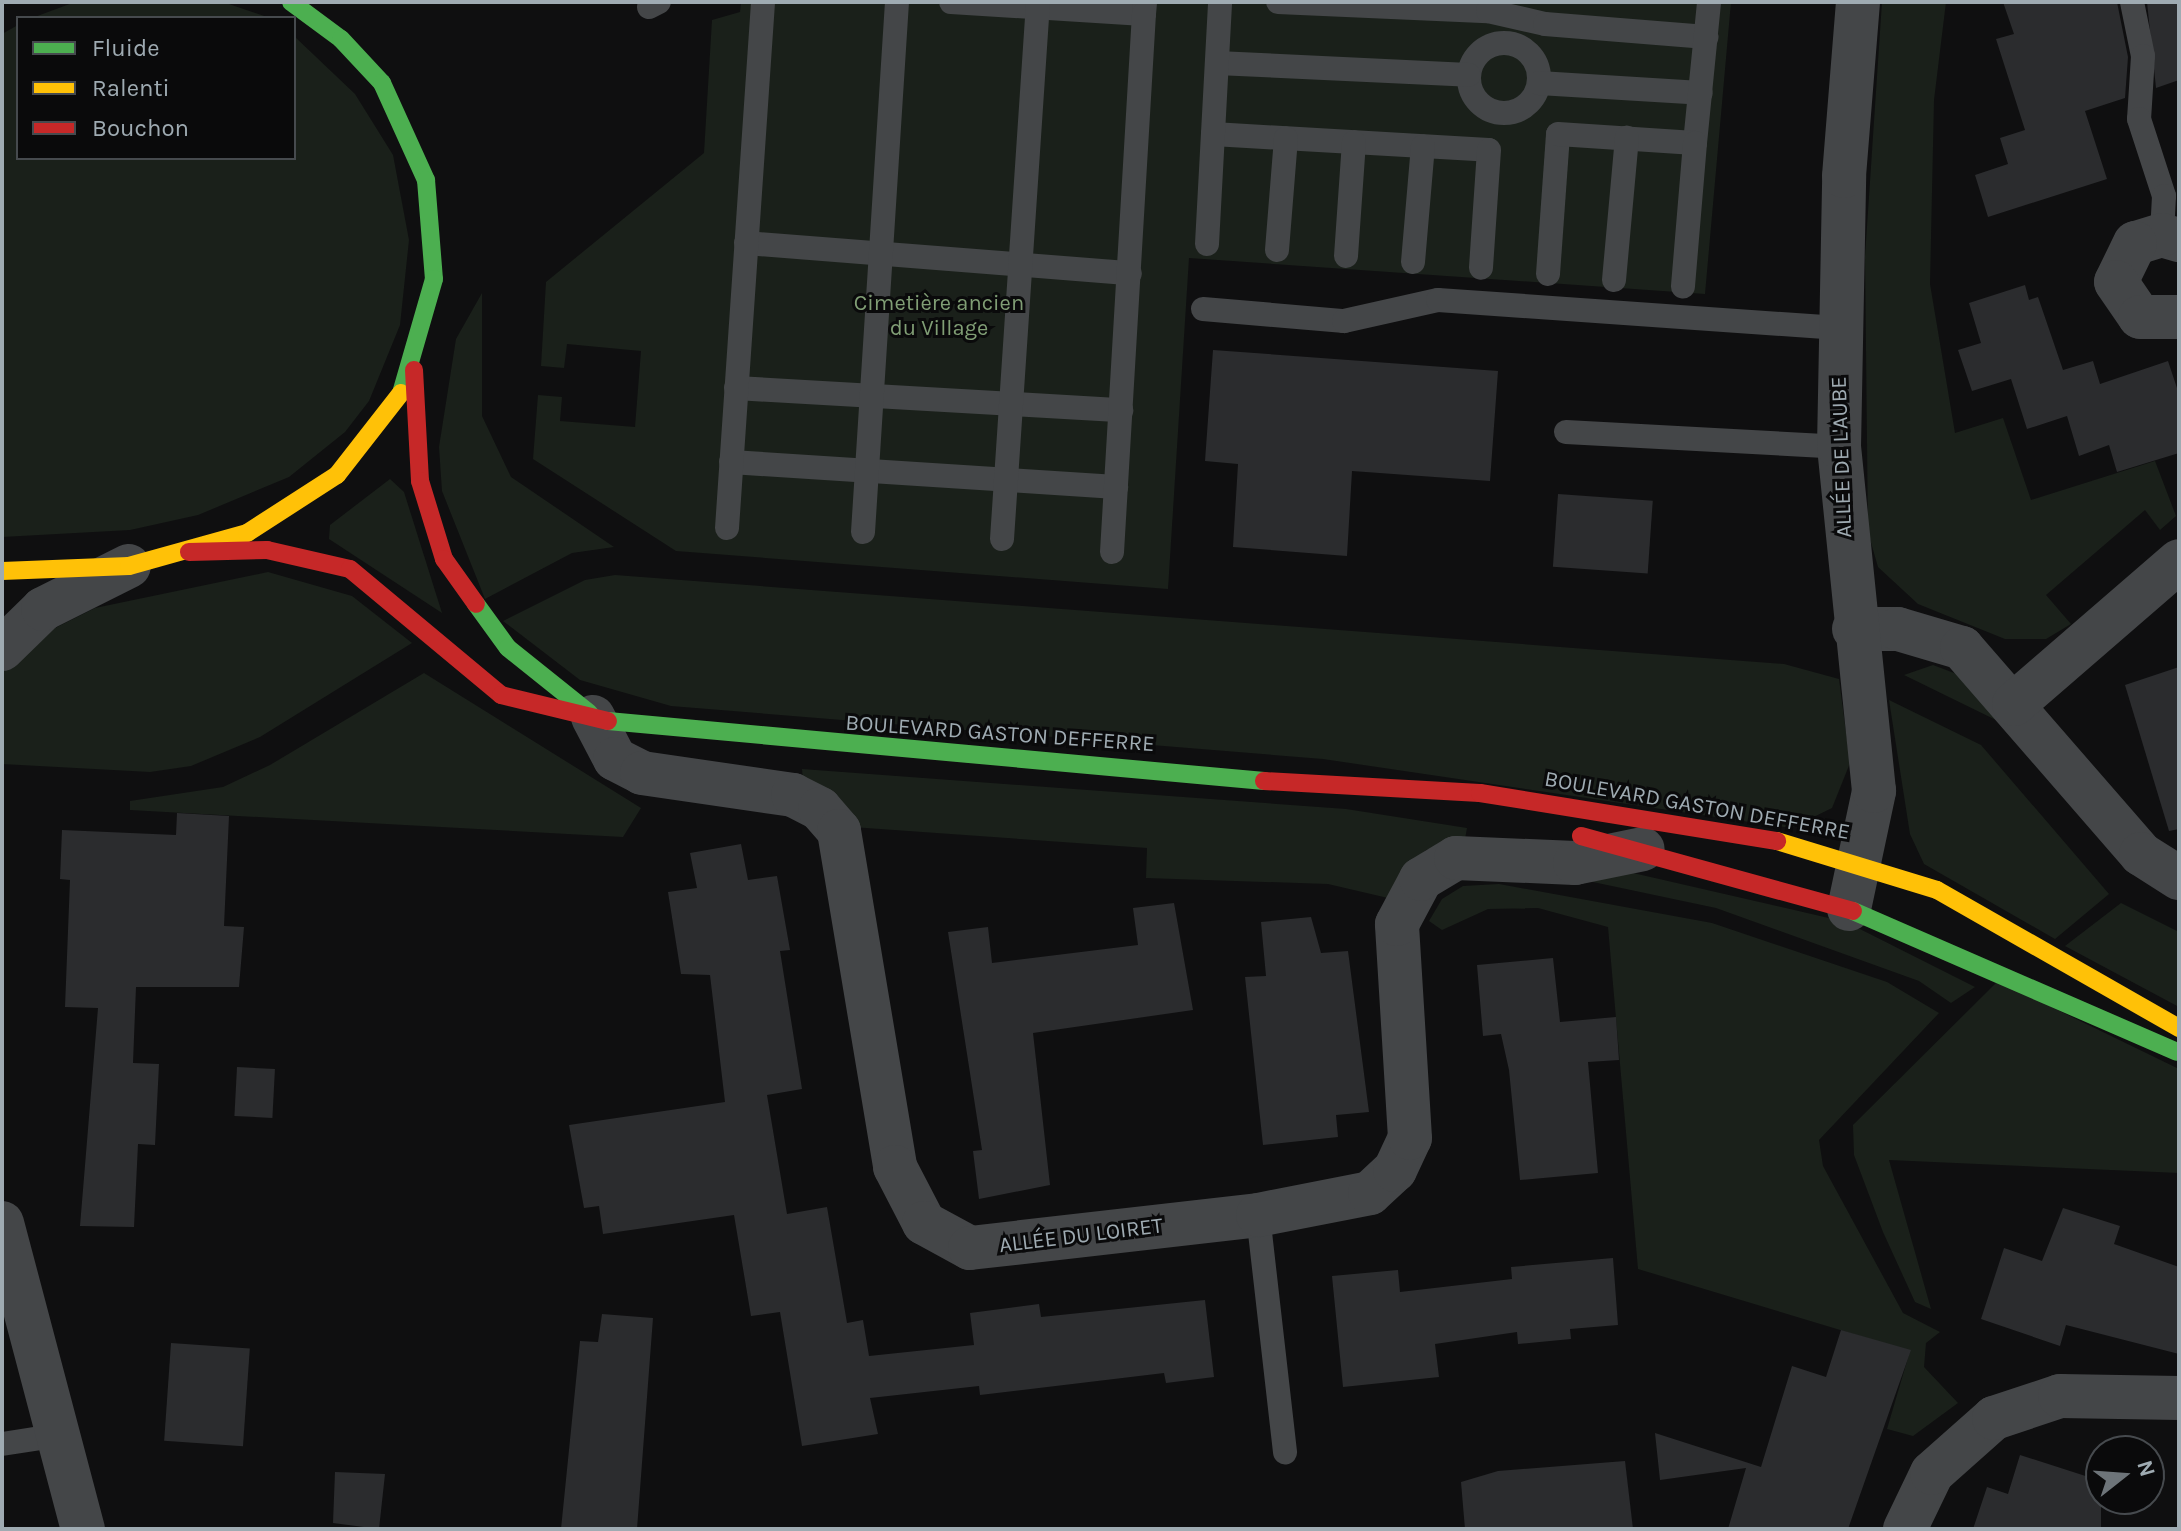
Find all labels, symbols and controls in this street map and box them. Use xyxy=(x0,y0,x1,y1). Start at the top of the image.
legend xyxy=(16,16,296,160)
text: Fluide xyxy=(92,34,160,62)
text: Ralenti xyxy=(92,74,170,102)
text: Bouchon xyxy=(92,114,189,142)
park label: Cimetière ancien du Village xyxy=(854,290,1024,342)
street label: ALLÉE DE L'AUBE xyxy=(1826,376,1858,538)
street label: BOULEVARD GASTON DEFFERRE xyxy=(845,710,1155,758)
street label: BOULEVARD GASTON DEFFERRE xyxy=(1542,766,1852,846)
street label: ALLÉE DU LOIRET xyxy=(998,1213,1164,1259)
north arrow xyxy=(2085,1435,2165,1515)
text: N xyxy=(2131,1457,2161,1480)

